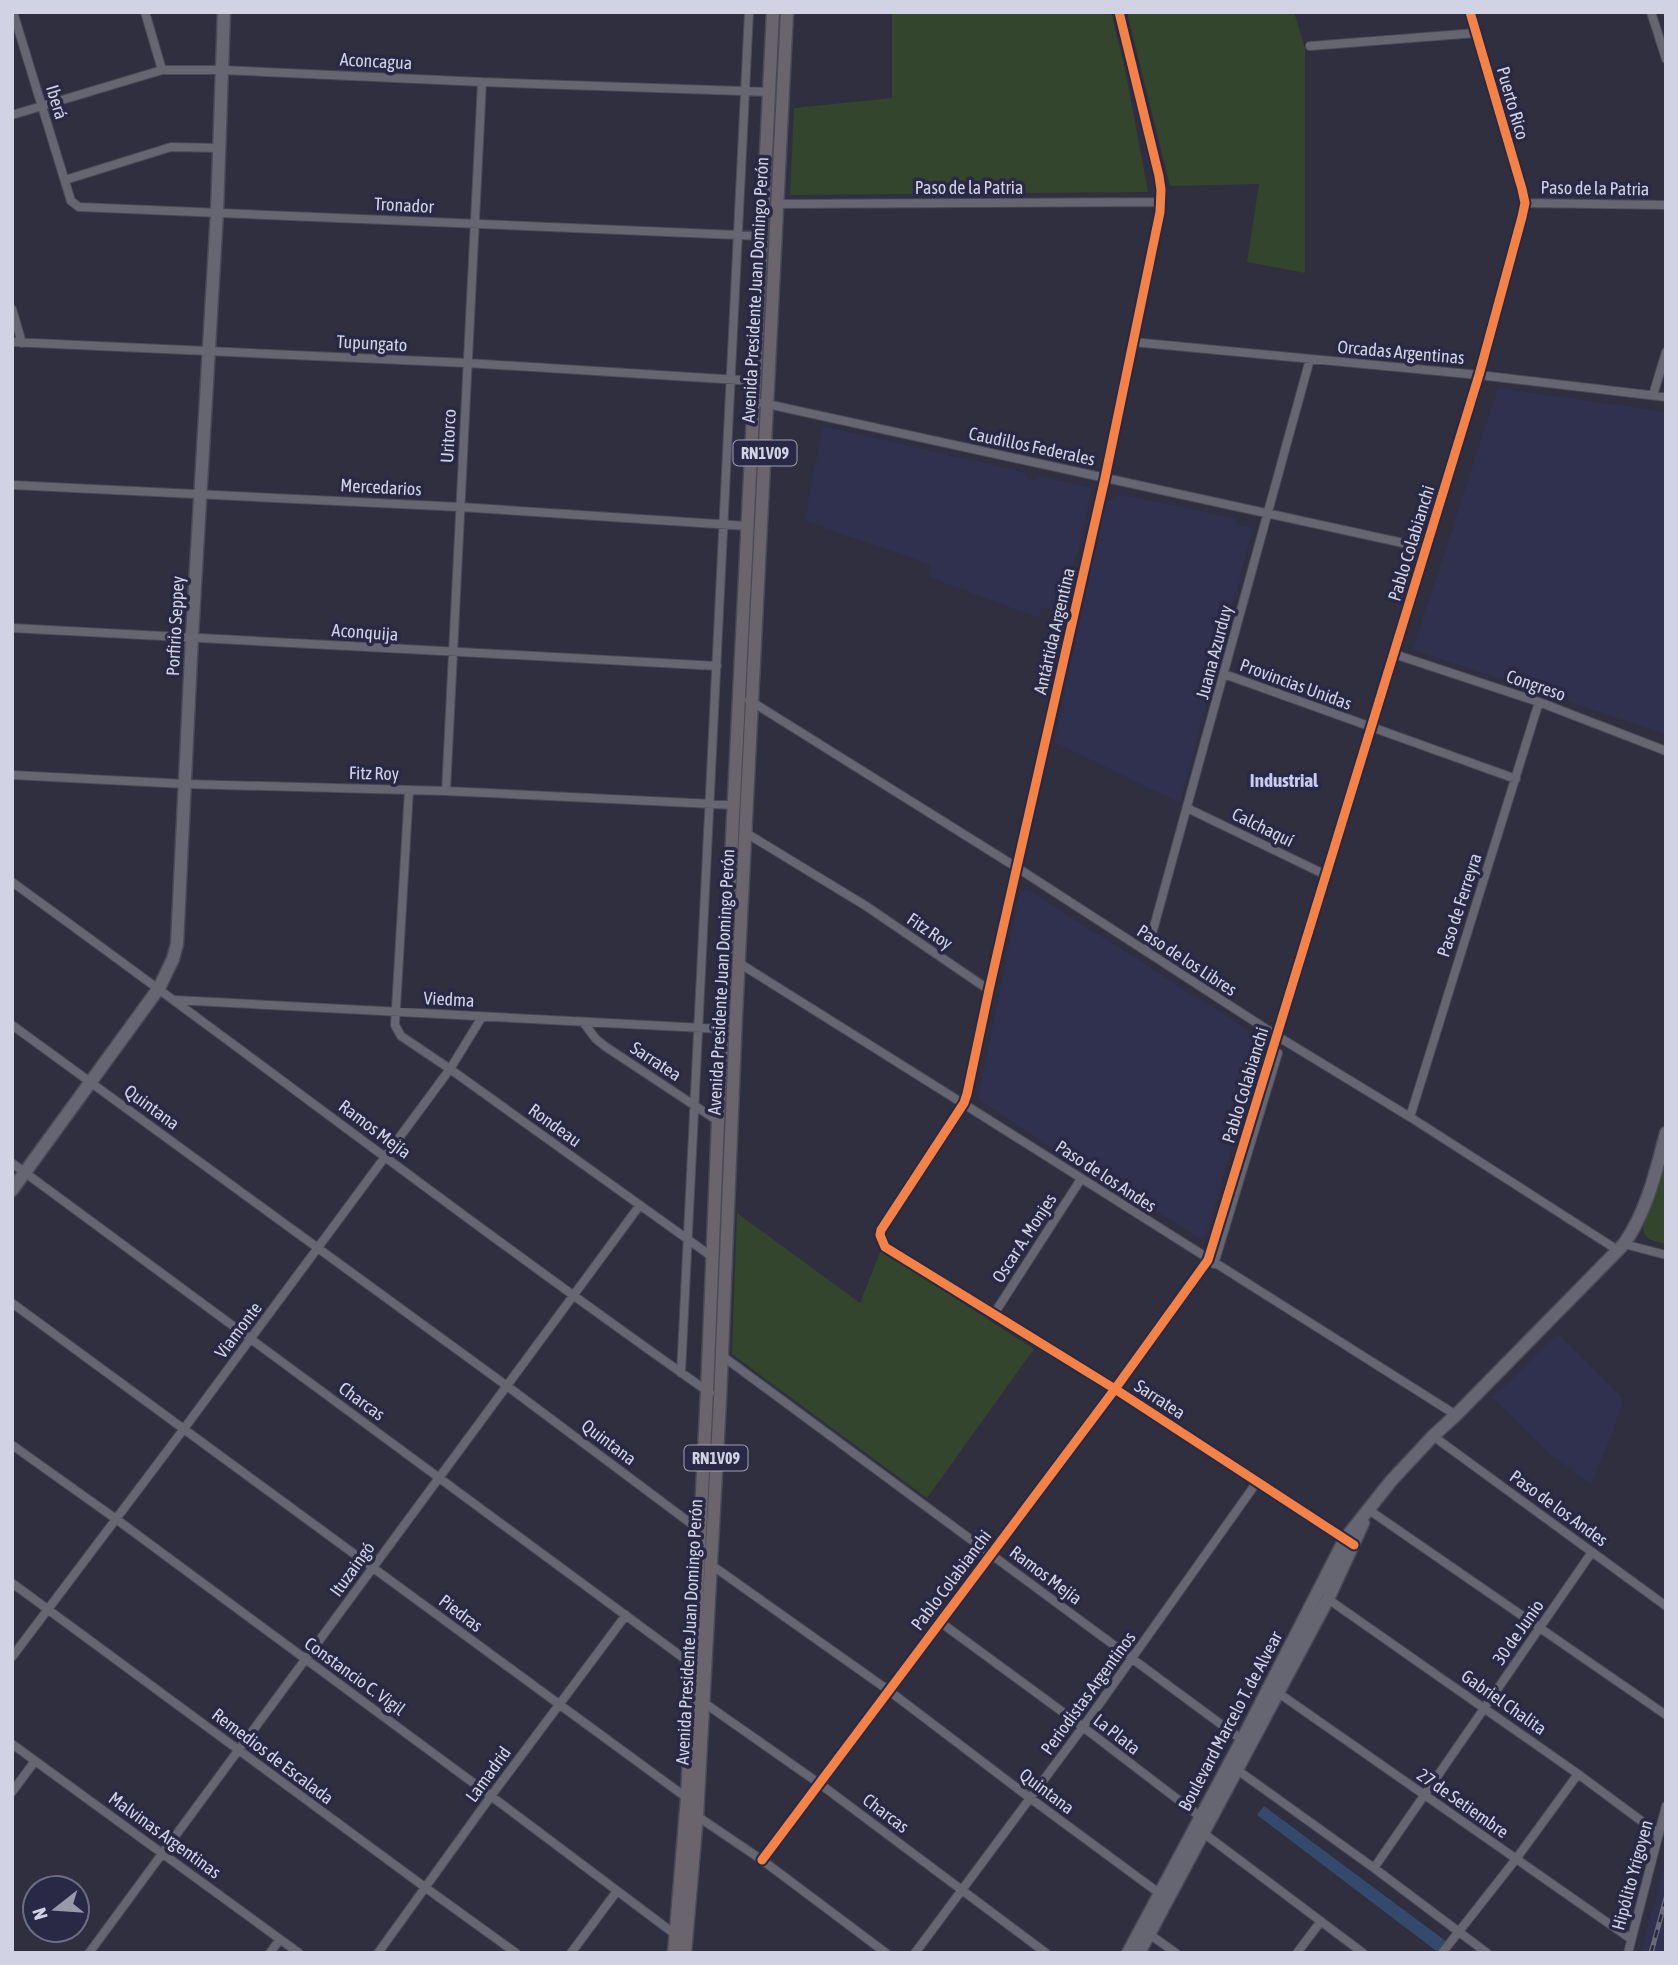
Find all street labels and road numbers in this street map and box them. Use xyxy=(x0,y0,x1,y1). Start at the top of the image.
street label: Aconcagua xyxy=(339,49,413,73)
street label: Puerto Rico xyxy=(1493,64,1533,142)
street label: Iberá xyxy=(42,82,72,122)
street label: Avenida Presidente Juan Domingo Perón xyxy=(738,156,772,424)
street label: Paso de la Patria xyxy=(915,177,1023,198)
street label: Paso de la Patria xyxy=(1540,177,1650,199)
street label: Tronador xyxy=(373,193,435,217)
street label: Tupungato xyxy=(336,331,408,355)
street label: Orcadas Argentinas xyxy=(1337,336,1465,368)
street label: Uritorco xyxy=(436,409,460,463)
street label: Caudillos Federales xyxy=(967,422,1097,470)
road number: RN1V09 xyxy=(734,440,796,466)
street label: Mercedarios xyxy=(340,474,422,500)
street label: Pablo Colabianchi xyxy=(1383,483,1439,603)
street label: Antártida Argentina xyxy=(1029,566,1079,696)
street label: Porfirio Seppey xyxy=(162,576,188,676)
street label: Juana Azurduy xyxy=(1191,603,1237,701)
street label: Aconquija xyxy=(331,619,399,645)
street label: Provincias Unidas xyxy=(1237,654,1355,714)
street label: Congreso xyxy=(1504,665,1568,705)
street label: Fitz Roy xyxy=(349,762,399,784)
street label: Calchaquí xyxy=(1229,803,1297,851)
street label: Avenida Presidente Juan Domingo Perón xyxy=(704,848,738,1116)
street label: Paso de Ferreyra xyxy=(1432,851,1486,959)
street label: Fitz Roy xyxy=(903,908,957,954)
street label: Paso de los Libres xyxy=(1133,920,1241,1000)
street label: Viedma xyxy=(423,987,475,1011)
street label: Pablo Colabianchi xyxy=(1217,1025,1273,1145)
street label: Sarratea xyxy=(627,1037,685,1085)
street label: Quintana xyxy=(120,1080,184,1134)
street label: Ramos Mejía xyxy=(335,1095,415,1163)
street label: Rondeau xyxy=(525,1099,585,1151)
street label: Paso de los Andes xyxy=(1052,1136,1160,1216)
street label: Oscar A. Monjes xyxy=(987,1189,1061,1287)
street label: Viamonte xyxy=(210,1298,266,1362)
street label: Sarratea xyxy=(1131,1375,1189,1423)
street label: Charcas xyxy=(335,1377,389,1425)
street label: Quintana xyxy=(578,1415,640,1469)
road number: RN1V09 xyxy=(684,1446,748,1470)
street label: Paso de los Andes xyxy=(1506,1465,1612,1551)
street label: Avenida Presidente Juan Domingo Perón xyxy=(672,1498,706,1766)
street label: Pablo Colabianchi xyxy=(907,1526,995,1634)
street label: Ituzaingó xyxy=(325,1538,379,1600)
street label: Ramos Mejía xyxy=(1006,1541,1086,1609)
street label: Piedras xyxy=(435,1590,487,1636)
street label: 30 de Junio xyxy=(1488,1596,1548,1668)
street label: Periodistas Argentinos xyxy=(1036,1627,1140,1759)
street label: Boulevard Marcelo T. de Alvear xyxy=(1174,1627,1287,1814)
street label: Constancio C. Vigil xyxy=(301,1633,410,1720)
street label: Gabriel Chalita xyxy=(1457,1665,1551,1739)
street label: Remedios de Escalada xyxy=(208,1704,338,1808)
street label: La Plata xyxy=(1090,1709,1144,1759)
street label: Lamadrid xyxy=(461,1742,515,1806)
street label: Quintana xyxy=(1016,1764,1078,1818)
street label: 27 de Setiembre xyxy=(1413,1764,1513,1842)
street label: Malvinas Argentinas xyxy=(105,1787,225,1883)
street label: Charcas xyxy=(859,1789,913,1837)
street label: Hipólito Yrigoyen xyxy=(1607,1818,1657,1932)

